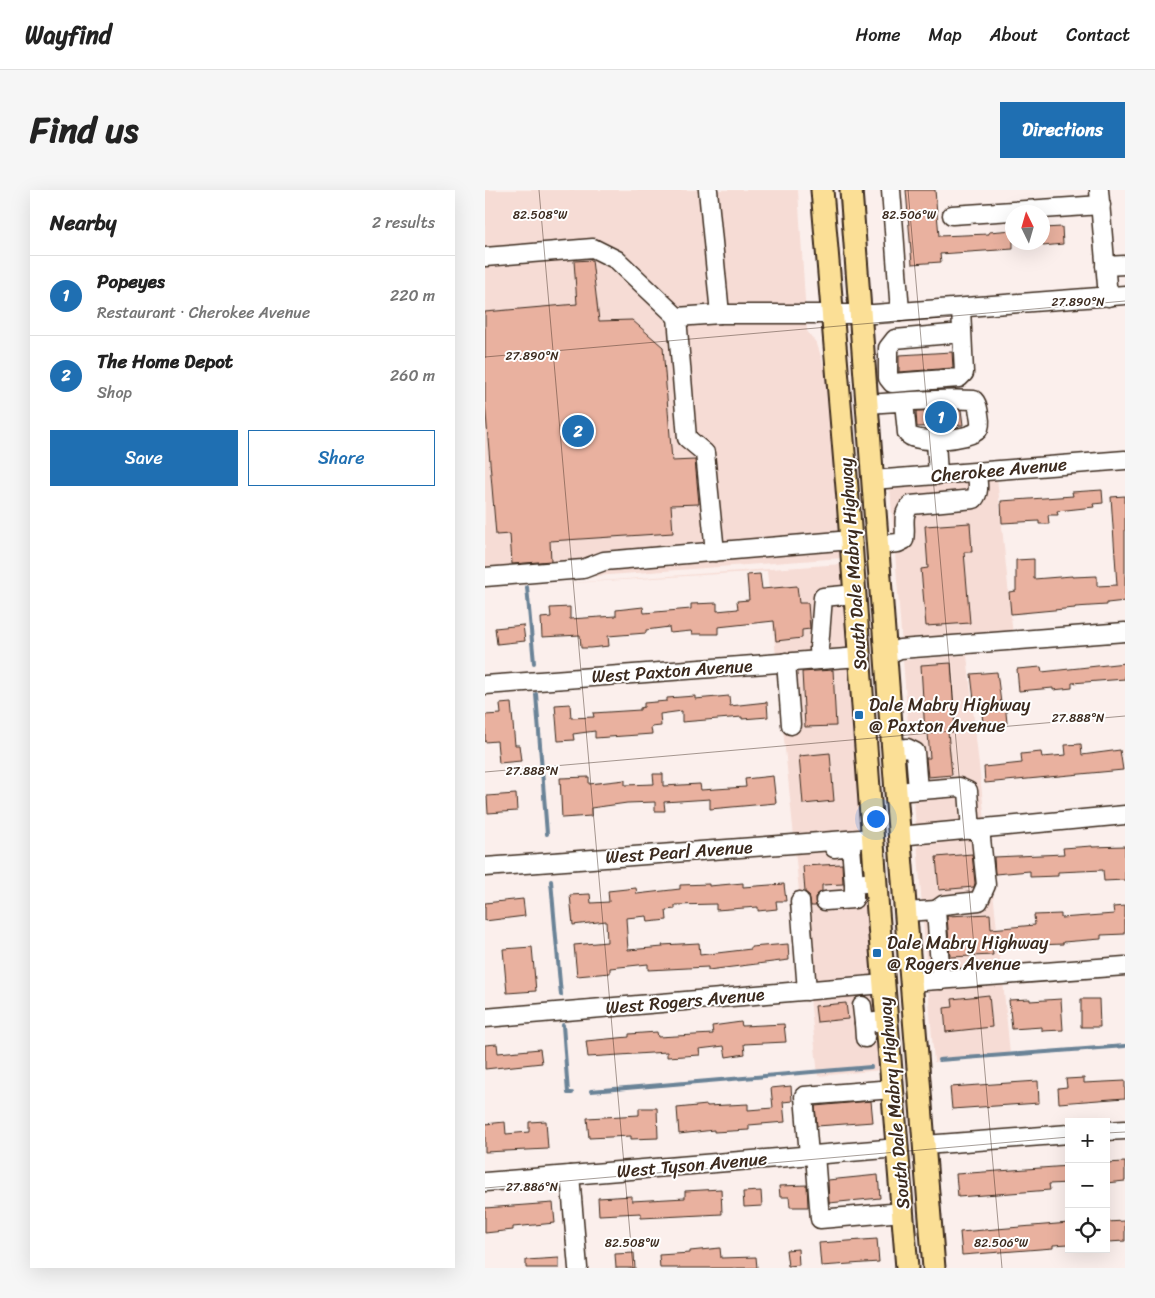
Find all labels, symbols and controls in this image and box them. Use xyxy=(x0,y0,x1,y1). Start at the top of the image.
text: Wayfind xyxy=(25,14,111,56)
text: Home xyxy=(856,19,901,51)
text: Map xyxy=(929,19,962,51)
text: About xyxy=(990,19,1038,51)
text: Contact xyxy=(1066,19,1130,51)
text: Find us xyxy=(30,99,138,161)
button: Directions xyxy=(1000,102,1125,158)
text: Nearby xyxy=(50,204,116,242)
text: 82.508°W xyxy=(513,204,568,226)
text: 82.506°W xyxy=(882,204,937,226)
north arrow xyxy=(1005,205,1050,250)
text: 2 results xyxy=(372,208,435,237)
text: Popeyes xyxy=(97,265,165,298)
text: 1 xyxy=(63,281,69,310)
text: 220 m xyxy=(390,281,435,310)
text: 27.890°N xyxy=(1051,291,1105,313)
text: Restaurant · Cherokee Avenue xyxy=(97,298,310,327)
text: The Home Depot xyxy=(97,345,233,378)
text: 27.890°N xyxy=(505,345,559,367)
text: 2 xyxy=(61,361,71,390)
text: 260 m xyxy=(390,361,435,390)
text: Shop xyxy=(97,378,132,407)
pin: 1 xyxy=(925,398,957,436)
pin: 2 xyxy=(562,412,594,450)
button: Save xyxy=(50,430,238,486)
button: Share xyxy=(248,430,435,486)
street label: Cherokee Avenue xyxy=(930,448,1068,492)
street label: South Dale Mabry Highway xyxy=(830,456,876,671)
street label: West Paxton Avenue xyxy=(590,649,754,693)
place label: Dale Mabry Highway @ Paxton Avenue xyxy=(869,689,1031,742)
text: 27.888°N xyxy=(1052,707,1105,729)
marker: Dale Mabry Highway @ Paxton Avenue xyxy=(853,709,865,721)
text: 27.888°N xyxy=(506,760,559,782)
your location xyxy=(863,806,889,832)
street label: West Pearl Avenue xyxy=(604,831,754,873)
place label: Dale Mabry Highway @ Rogers Avenue xyxy=(887,927,1049,980)
marker: Dale Mabry Highway @ Rogers Avenue xyxy=(871,947,883,959)
street label: West Rogers Avenue xyxy=(604,978,766,1024)
street label: South Dale Mabry Highway xyxy=(869,995,919,1210)
map controls xyxy=(1065,1118,1110,1253)
button: + xyxy=(1065,1118,1110,1163)
street label: West Tyson Avenue xyxy=(615,1142,769,1188)
button: − xyxy=(1065,1163,1110,1208)
text: 27.886°N xyxy=(506,1176,559,1198)
button: locate xyxy=(1065,1208,1110,1253)
text: 82.508°W xyxy=(605,1232,660,1254)
text: 82.506°W xyxy=(974,1232,1029,1254)

